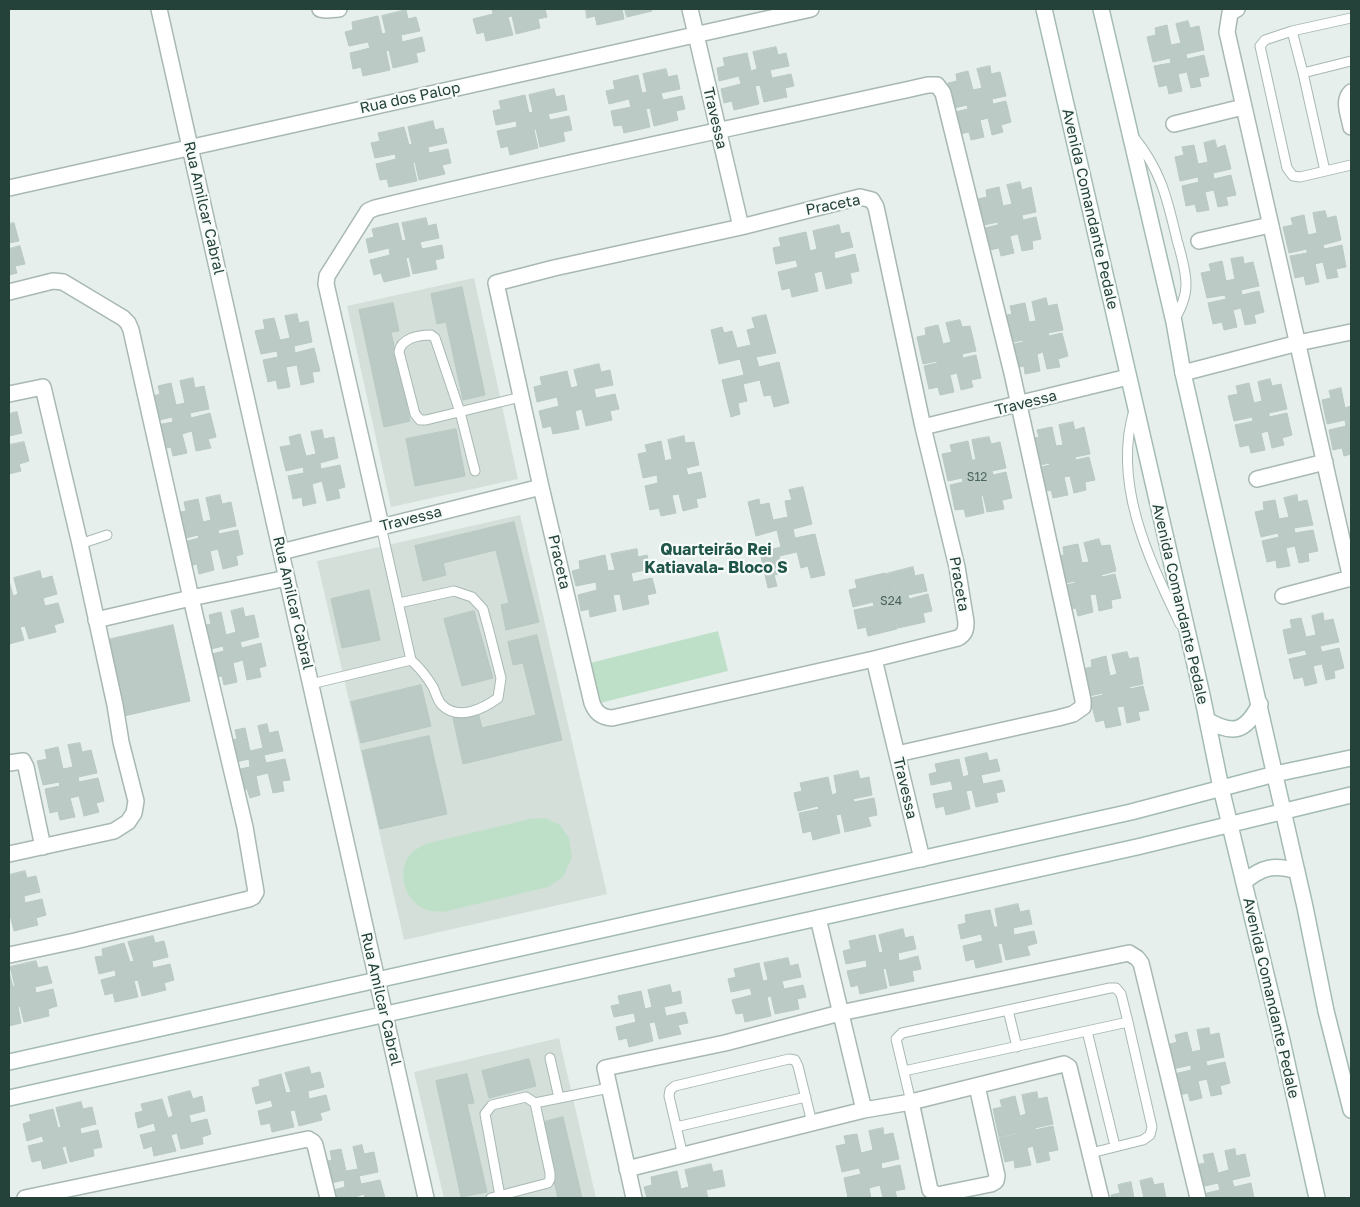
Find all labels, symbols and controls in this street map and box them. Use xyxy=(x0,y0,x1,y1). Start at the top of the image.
street label: Rua dos Palop xyxy=(358,79,462,117)
street label: Travessa xyxy=(699,85,731,151)
street label: Avenida Comandante Pedale xyxy=(1058,107,1122,311)
street label: Rua Amilcar Cabral xyxy=(180,140,228,276)
street label: Praceta xyxy=(804,191,862,219)
street label: Travessa xyxy=(993,387,1059,419)
house number: S12 xyxy=(967,470,987,484)
street label: Avenida Comandante Pedale xyxy=(1148,502,1212,706)
street label: Travessa xyxy=(378,503,444,535)
street label: Praceta xyxy=(544,533,574,591)
street label: Rua Amilcar Cabral xyxy=(269,535,317,671)
district label: Quarteirão Rei Katiavala- Bloco S xyxy=(644,540,788,578)
street label: Praceta xyxy=(945,555,973,613)
house number: S24 xyxy=(880,594,902,608)
street label: Travessa xyxy=(889,755,921,821)
street label: Avenida Comandante Pedale xyxy=(1239,896,1303,1100)
street label: Rua Amilcar Cabral xyxy=(357,931,405,1067)

